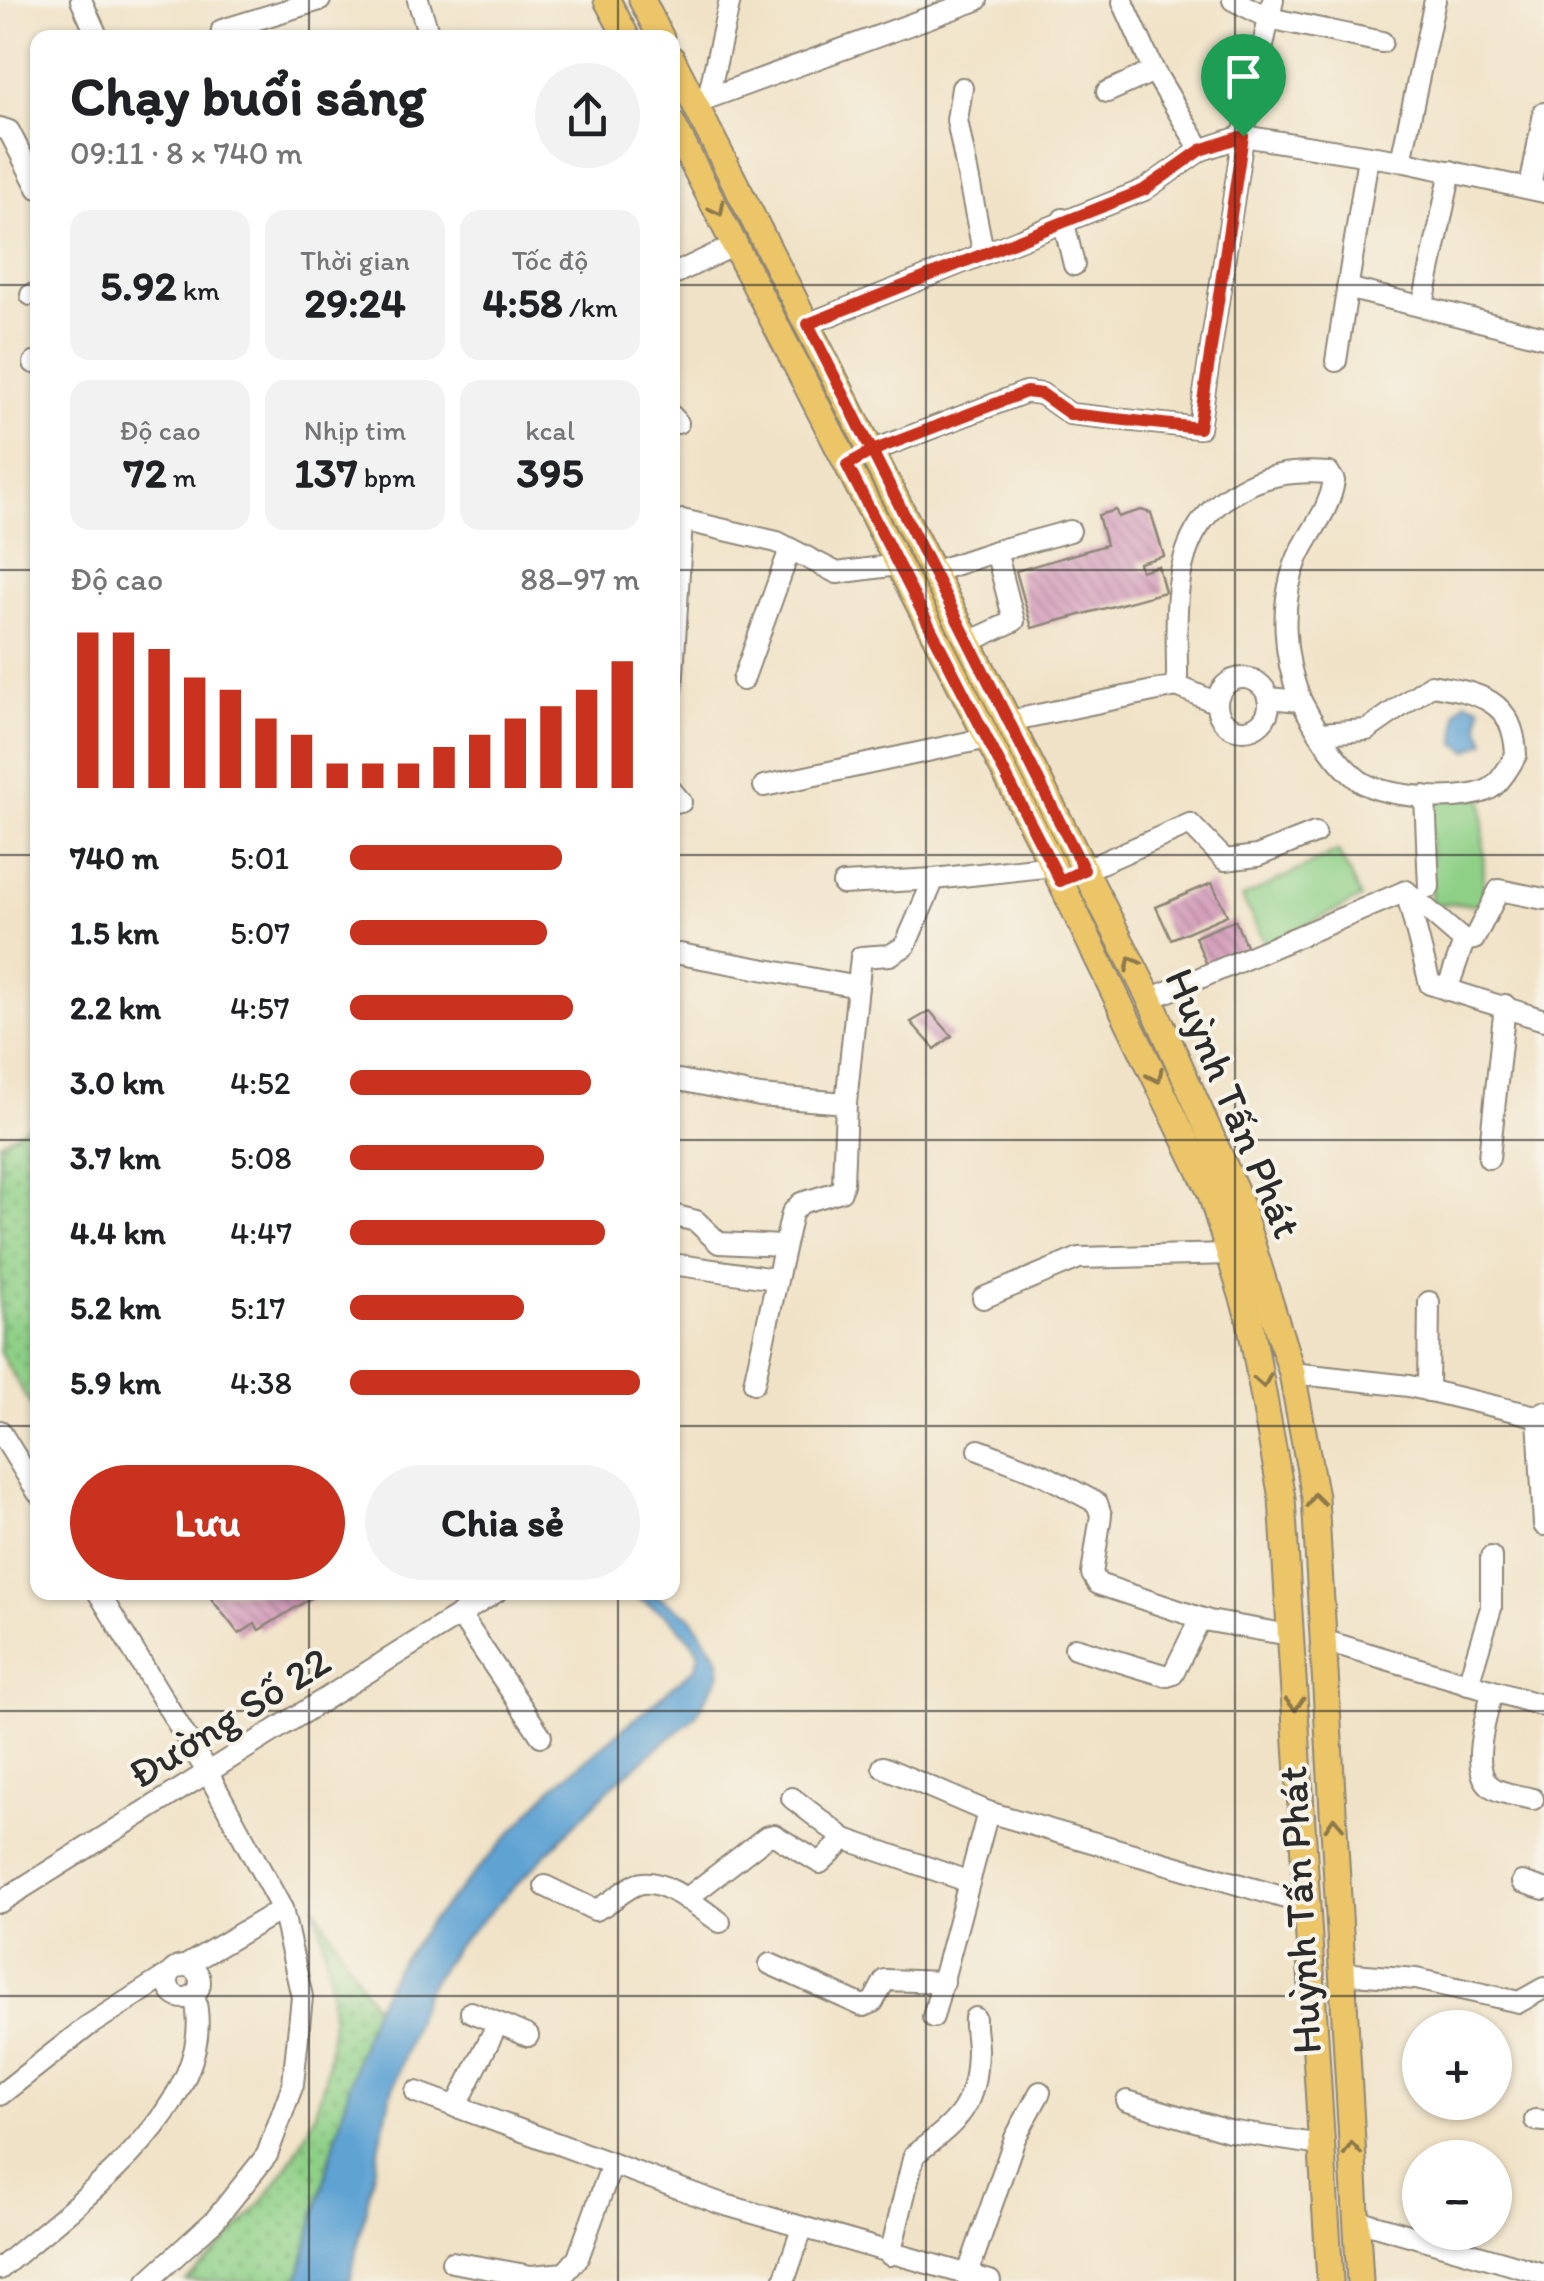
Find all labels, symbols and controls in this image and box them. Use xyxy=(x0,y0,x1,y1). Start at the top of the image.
pin xyxy=(1201,34,1286,137)
icon: arrive xyxy=(1216,49,1271,104)
text: Chạy buổi sáng xyxy=(70,63,426,129)
button: share xyxy=(535,63,640,168)
text: 09:11 · 8 × 740 m xyxy=(70,134,303,172)
one-way arrow xyxy=(706,199,725,217)
text: Thời gian xyxy=(300,243,410,277)
text: Tốc độ xyxy=(512,243,588,277)
text: 5.92 xyxy=(100,260,177,311)
text: km xyxy=(177,273,220,307)
text: 29:24 xyxy=(304,277,406,328)
text: 4:58 xyxy=(482,277,563,328)
text: /km xyxy=(563,290,618,324)
text: Độ cao xyxy=(119,413,201,447)
text: Nhịp tim xyxy=(304,413,406,447)
text: kcal xyxy=(525,413,575,447)
text: 72 xyxy=(124,447,167,498)
text: 137 xyxy=(294,447,357,498)
text: 395 xyxy=(517,447,583,498)
text: m xyxy=(167,460,196,494)
text: bpm xyxy=(357,460,416,494)
text: Độ cao xyxy=(70,560,163,598)
text: 88–97 m xyxy=(520,560,640,598)
text: 740 m xyxy=(70,839,159,877)
text: 5:01 xyxy=(230,839,289,877)
text: 1.5 km xyxy=(70,914,159,952)
text: 5:07 xyxy=(230,914,290,952)
one-way arrow xyxy=(1124,955,1144,973)
street label: Huỳnh Tấn Phát xyxy=(1154,960,1314,1246)
text: 2.2 km xyxy=(70,989,161,1027)
text: 4:57 xyxy=(230,989,290,1027)
text: 3.0 km xyxy=(70,1064,165,1102)
text: 4:52 xyxy=(230,1064,291,1102)
one-way arrow xyxy=(1143,1066,1163,1084)
text: 3.7 km xyxy=(70,1139,161,1177)
text: 5:08 xyxy=(230,1139,292,1177)
text: 4.4 km xyxy=(70,1214,166,1252)
text: 4:47 xyxy=(230,1214,292,1252)
text: 5.2 km xyxy=(70,1289,161,1327)
text: 5:17 xyxy=(230,1289,285,1327)
text: 5.9 km xyxy=(70,1364,161,1402)
text: 4:38 xyxy=(230,1364,292,1402)
one-way arrow xyxy=(1251,1372,1272,1389)
button: Lưu xyxy=(70,1465,345,1580)
button: Chia sẻ xyxy=(365,1465,640,1580)
one-way arrow xyxy=(1305,1492,1326,1508)
street label: Đường Số 22 xyxy=(119,1635,339,1799)
one-way arrow xyxy=(1284,1697,1305,1713)
street label: Huỳnh Tấn Phát xyxy=(1266,1765,1332,2055)
one-way arrow xyxy=(1324,1816,1345,1832)
map controls xyxy=(1402,2010,1512,2250)
button: + xyxy=(1402,2010,1512,2120)
one-way arrow xyxy=(1342,2140,1363,2156)
button: − xyxy=(1402,2140,1512,2250)

